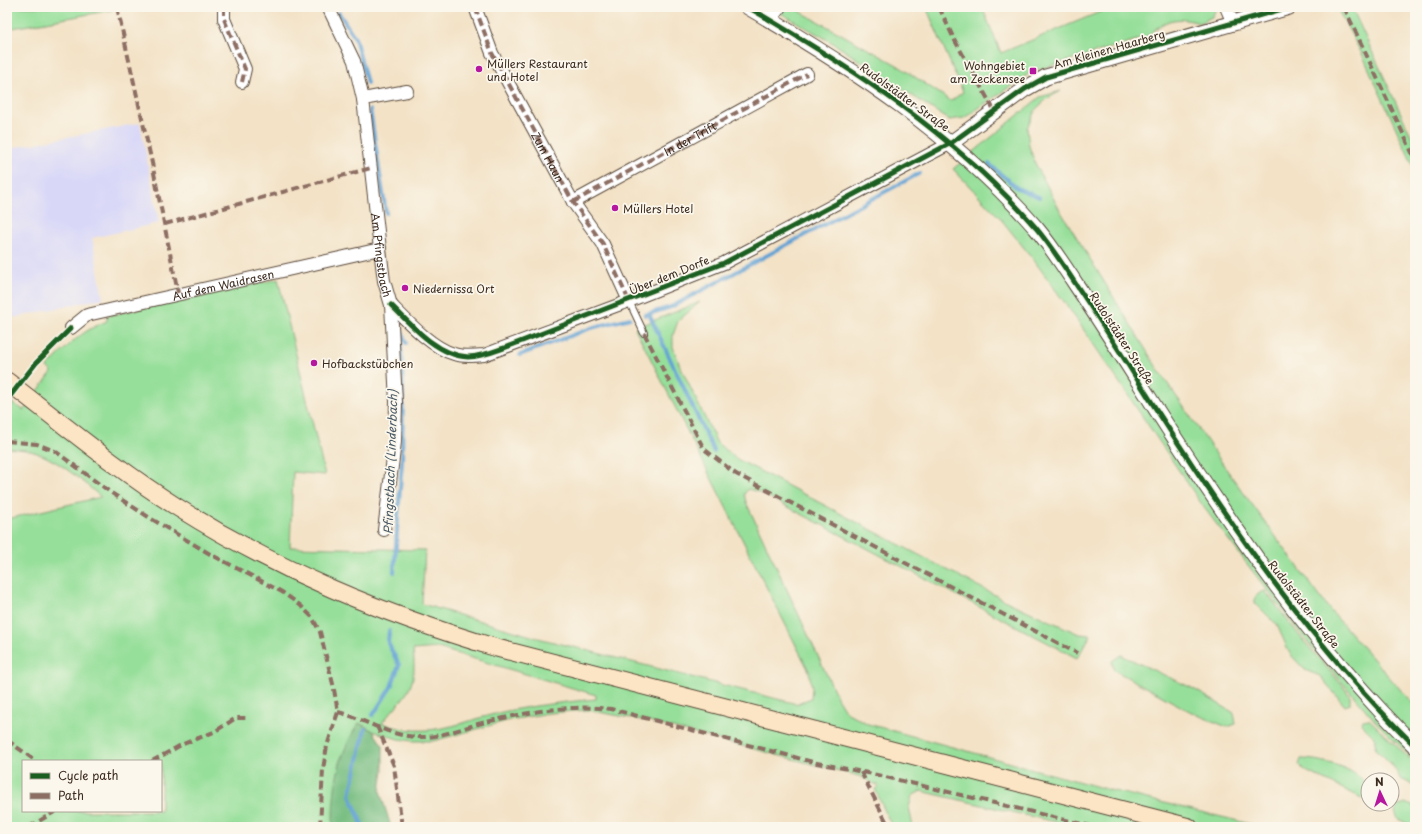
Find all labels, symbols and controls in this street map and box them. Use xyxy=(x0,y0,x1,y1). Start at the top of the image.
street label: Am Kleinen Haarberg xyxy=(1051,25,1167,73)
place label: Müllers Restaurant und Hotel xyxy=(487,55,588,85)
place label: Wohngebiet am Zeckensee xyxy=(950,57,1025,87)
street label: Rudolstädter Straße xyxy=(857,59,954,136)
marker: Müllers Restaurant und Hotel xyxy=(474,64,484,74)
marker: Wohngebiet am Zeckensee xyxy=(1028,66,1038,76)
street label: In der Trift xyxy=(660,117,720,160)
street label: Zum Haun xyxy=(528,128,569,185)
place label: Müllers Hotel xyxy=(623,200,693,217)
marker: Müllers Hotel xyxy=(610,203,620,213)
street label: Am Pfingstbach xyxy=(367,212,397,299)
street label: Über dem Dorfe xyxy=(626,251,712,299)
street label: Auf dem Waidrasen xyxy=(170,265,275,304)
place label: Niedernissa Ort xyxy=(413,280,495,297)
marker: Niedernissa Ort xyxy=(400,283,410,293)
street label: Rudolstädter Straße xyxy=(1086,288,1158,388)
place label: Hofbackstübchen xyxy=(322,355,413,372)
marker: Hofbackstübchen xyxy=(309,358,319,368)
water label: Pfingstbach (Linderbach) xyxy=(378,388,402,535)
street label: Rudolstädter Straße xyxy=(1264,556,1344,652)
legend xyxy=(22,760,162,812)
text: Cycle path xyxy=(58,766,119,784)
north arrow xyxy=(1360,772,1400,812)
text: N xyxy=(1374,773,1384,790)
text: Path xyxy=(58,786,84,804)

